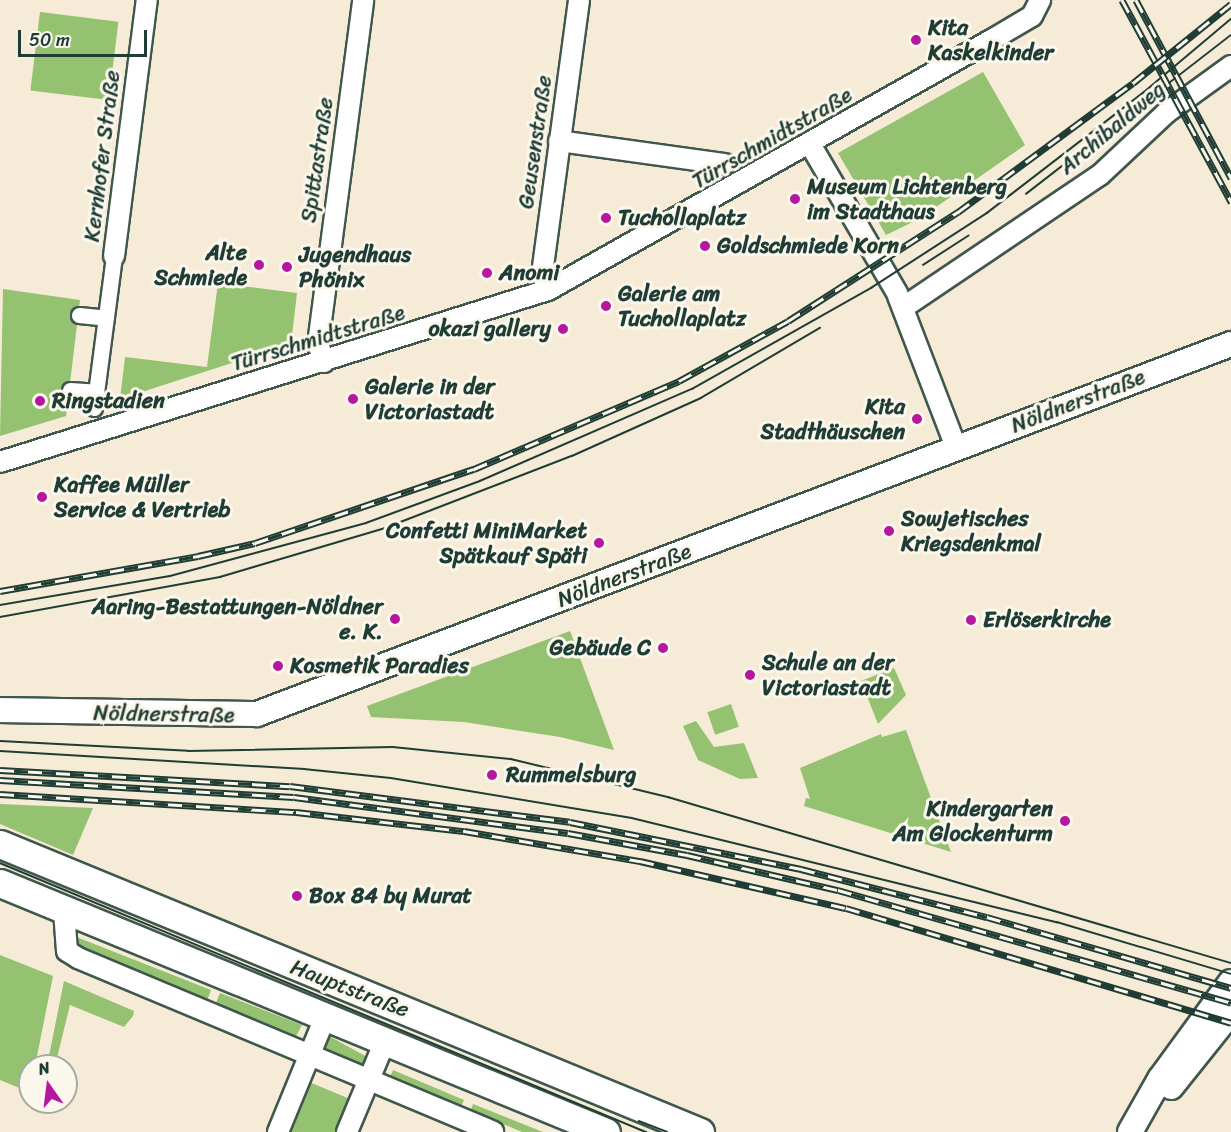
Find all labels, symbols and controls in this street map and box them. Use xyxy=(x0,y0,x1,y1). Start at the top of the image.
place label: Kita Kaskelkinder xyxy=(928,14,1053,66)
scale bar xyxy=(21,18,150,56)
text: 50 m xyxy=(29,24,70,56)
marker: Kita Kaskelkinder xyxy=(909,33,923,47)
street label: Kernhofer Straße xyxy=(78,68,126,244)
street label: Geusenstraße xyxy=(513,74,557,210)
street label: Archibaldweg xyxy=(1054,76,1170,180)
street label: Türrschmidtstraße xyxy=(687,82,857,194)
street label: Spittastraße xyxy=(295,96,339,224)
place label: Museum Lichtenberg im Stadthaus xyxy=(807,173,1006,224)
marker: Museum Lichtenberg im Stadthaus xyxy=(788,192,802,206)
place label: Tuchollaplatz xyxy=(618,205,746,231)
marker: Tuchollaplatz xyxy=(599,211,613,225)
place label: Goldschmiede Korn xyxy=(717,233,899,259)
place label: Alte Schmiede xyxy=(154,239,247,290)
marker: Goldschmiede Korn xyxy=(698,239,712,253)
place label: Jugendhaus Phönix xyxy=(299,241,411,292)
marker: Alte Schmiede xyxy=(252,258,266,272)
marker: Jugendhaus Phönix xyxy=(280,260,294,274)
place label: Anomi xyxy=(499,260,559,286)
marker: Anomi xyxy=(480,266,494,280)
place label: Galerie am Tuchollaplatz xyxy=(618,280,746,332)
street label: Türrschmidtstraße xyxy=(228,299,408,377)
marker: Galerie am Tuchollaplatz xyxy=(599,299,613,313)
place label: okazi gallery xyxy=(428,316,551,342)
marker: okazi gallery xyxy=(556,322,570,336)
street label: Nöldnerstraße xyxy=(1007,363,1149,439)
place label: Galerie in der Victoriastadt xyxy=(365,373,495,424)
place label: Ringstadien xyxy=(52,388,165,414)
marker: Galerie in der Victoriastadt xyxy=(346,392,360,406)
place label: Kita Stadthäuschen xyxy=(761,393,905,445)
marker: Ringstadien xyxy=(33,394,47,408)
marker: Kita Stadthäuschen xyxy=(910,412,924,426)
place label: Kaffee Müller Service & Vertrieb xyxy=(54,471,230,522)
marker: Kaffee Müller Service & Vertrieb xyxy=(35,490,49,504)
place label: Sowjetisches Kriegsdenkmal xyxy=(901,505,1041,556)
place label: Confetti MiniMarket Spätkauf Späti xyxy=(386,517,587,568)
marker: Sowjetisches Kriegsdenkmal xyxy=(882,524,896,538)
marker: Confetti MiniMarket Spätkauf Späti xyxy=(592,536,606,550)
street label: Nöldnerstraße xyxy=(553,537,695,613)
place label: Aaring-Bestattungen-Nöldner e. K. xyxy=(92,593,383,644)
place label: Erlöserkirche xyxy=(983,607,1111,633)
marker: Aaring-Bestattungen-Nöldner e. K. xyxy=(388,612,402,626)
marker: Erlöserkirche xyxy=(964,613,978,627)
place label: Gebäude C xyxy=(549,635,651,661)
marker: Gebäude C xyxy=(656,641,670,655)
place label: Schule an der Victoriastadt xyxy=(762,649,894,700)
place label: Kosmetik Paradies xyxy=(290,653,468,679)
marker: Kosmetik Paradies xyxy=(271,659,285,673)
marker: Schule an der Victoriastadt xyxy=(743,668,757,682)
street label: Nöldnerstraße xyxy=(93,700,235,728)
place label: Rummelsburg xyxy=(506,762,636,788)
marker: Rummelsburg xyxy=(483,766,501,784)
place label: Kindergarten Am Glockenturm xyxy=(892,795,1053,846)
marker: Kindergarten Am Glockenturm xyxy=(1058,814,1072,828)
place label: Box 84 by Murat xyxy=(309,883,472,909)
marker: Box 84 by Murat xyxy=(290,889,304,903)
street label: Hauptstraße xyxy=(287,953,413,1023)
text: N xyxy=(35,1053,53,1083)
north arrow xyxy=(18,1054,78,1114)

